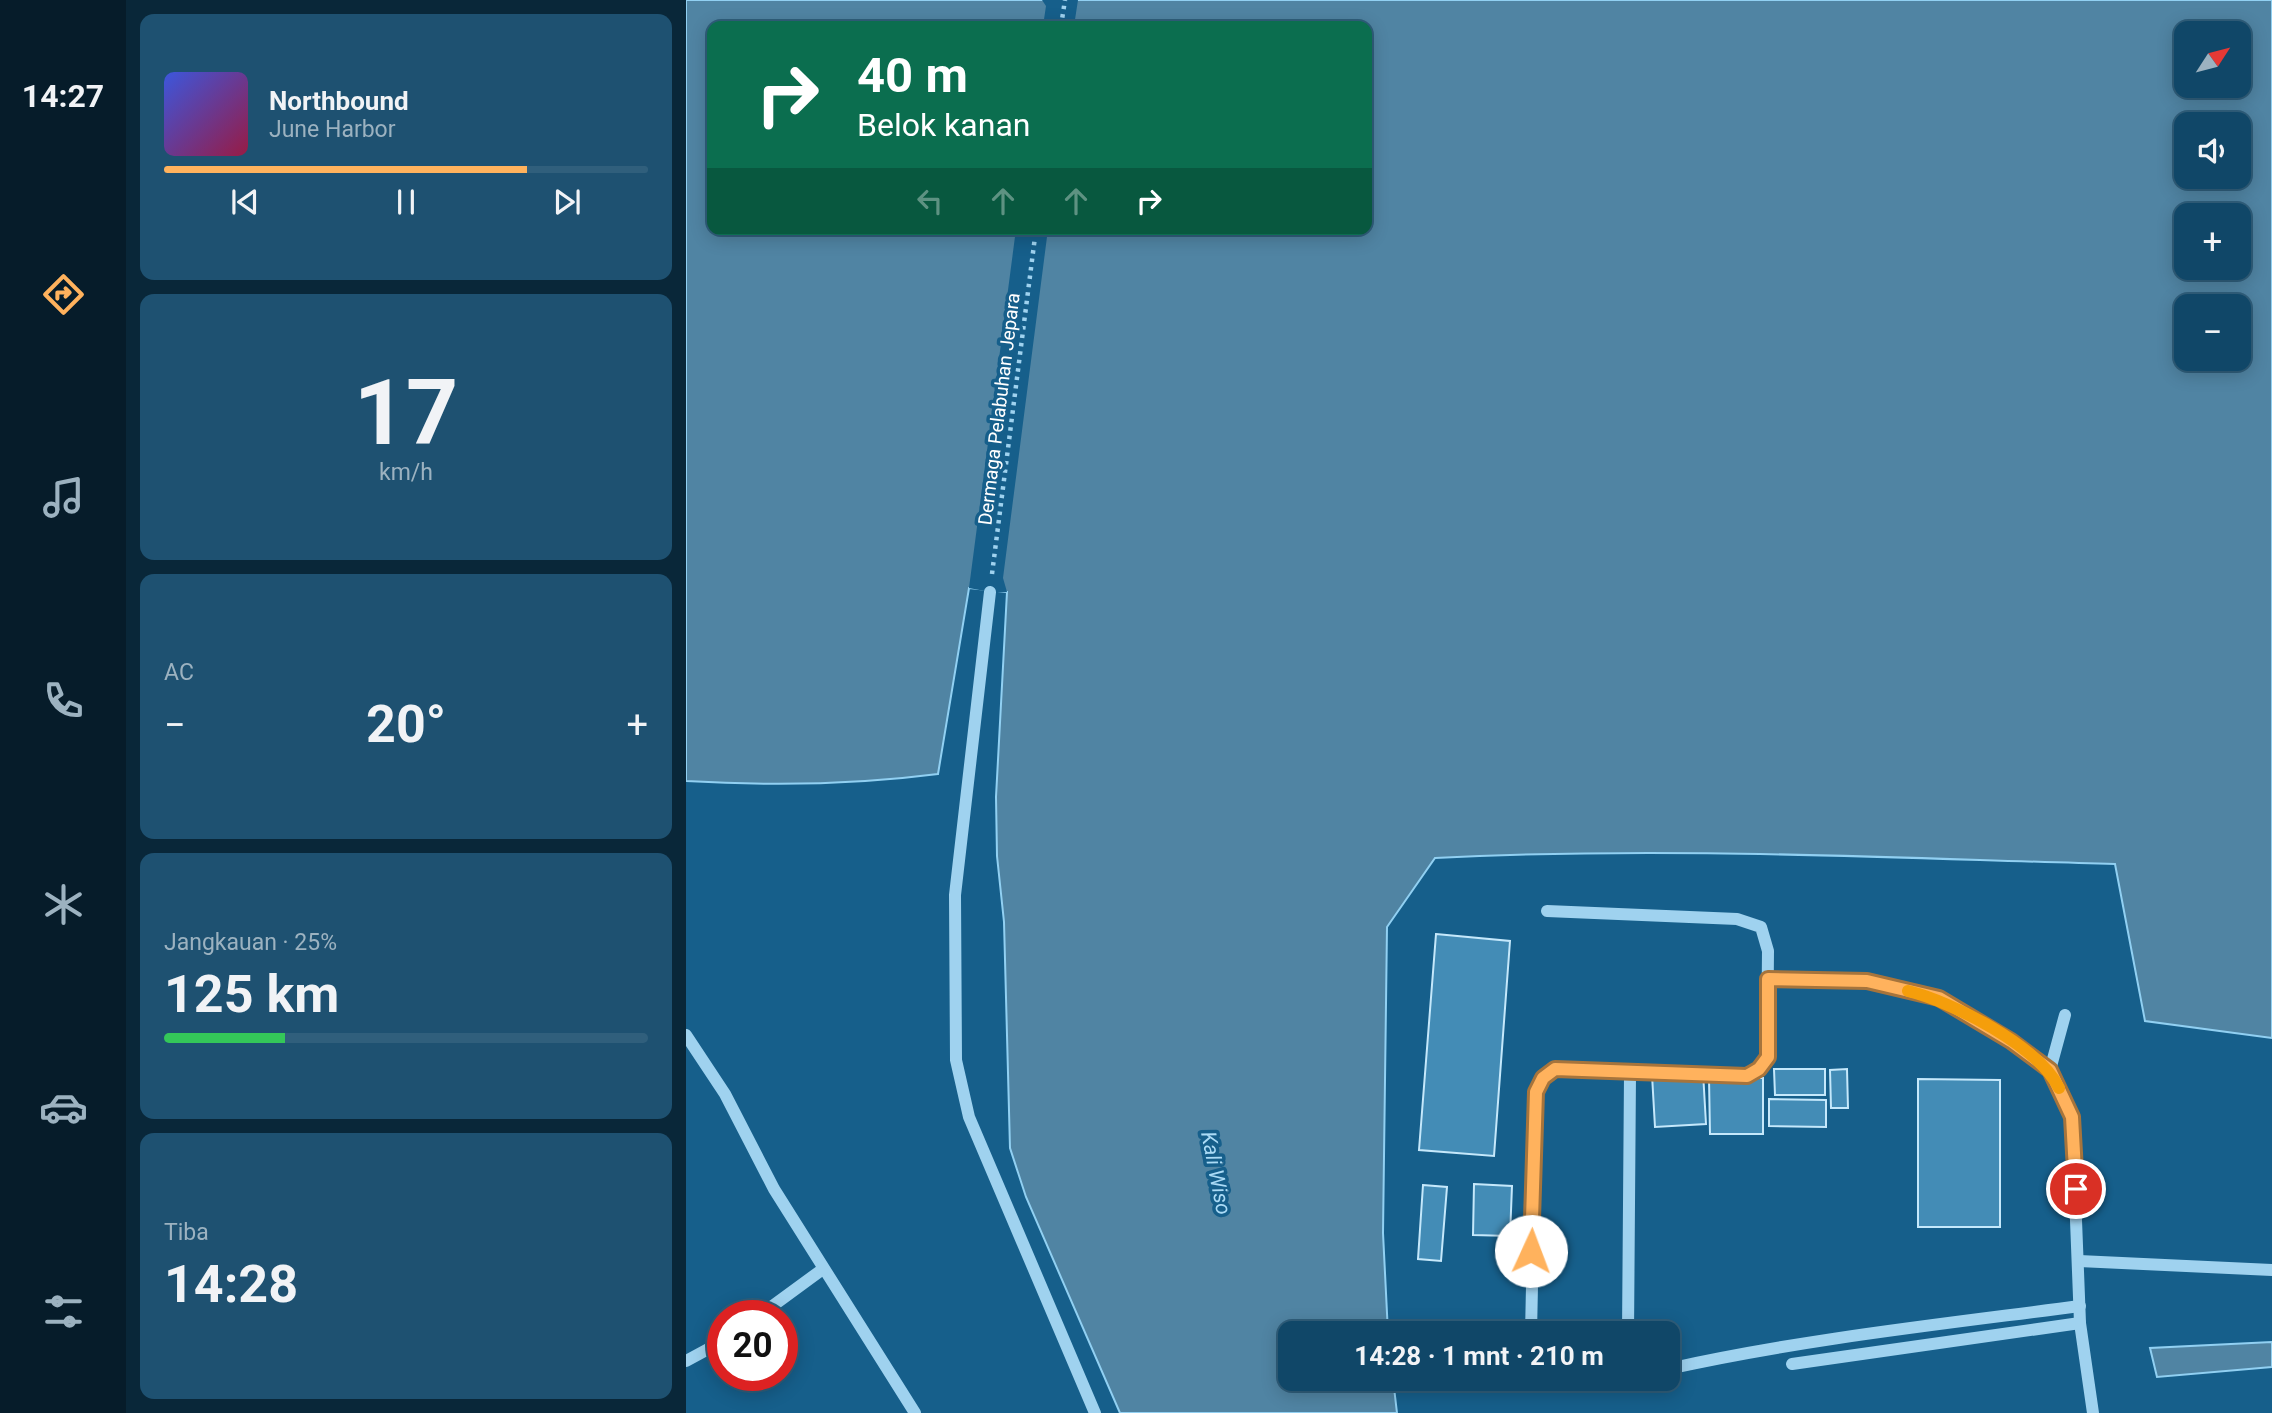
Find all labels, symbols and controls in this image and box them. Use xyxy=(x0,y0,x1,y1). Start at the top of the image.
north arrow xyxy=(2174,21,2250,98)
map controls xyxy=(2174,21,2251,371)
text: 40 m xyxy=(857,47,968,104)
icon: right xyxy=(742,49,833,140)
text: 14:27 xyxy=(22,77,104,115)
text: Northbound xyxy=(269,86,409,116)
text: Belok kanan xyxy=(857,106,1030,144)
button: sound xyxy=(2174,112,2251,189)
text: June Harbor xyxy=(269,116,396,143)
icon: left xyxy=(911,182,949,220)
icon: ahead xyxy=(984,182,1022,220)
icon: ahead xyxy=(1057,182,1095,220)
icon: right xyxy=(1130,182,1168,220)
icon: previous xyxy=(226,183,264,221)
icon: pause xyxy=(387,183,425,221)
icon: next xyxy=(548,183,586,221)
button: + xyxy=(2174,203,2251,280)
icon: directions xyxy=(39,270,88,319)
street label: Dermaga Pelabuhan Jepara xyxy=(973,292,1025,526)
button: − xyxy=(2174,294,2251,371)
text: 17 xyxy=(354,360,458,466)
text: km/h xyxy=(379,459,433,486)
icon: music xyxy=(39,473,88,522)
text: AC xyxy=(164,659,194,686)
icon: phone xyxy=(39,676,88,725)
text: 20° xyxy=(366,694,446,755)
text: − xyxy=(164,703,186,747)
text: + xyxy=(626,703,648,747)
icon: climate xyxy=(39,880,88,929)
text: Jangkauan · 25% xyxy=(164,929,337,956)
text: 125 km xyxy=(164,964,339,1025)
icon: car xyxy=(39,1083,88,1132)
water label: Kali Wiso xyxy=(1196,1129,1236,1217)
pin xyxy=(2046,1159,2106,1219)
icon: arrive xyxy=(2057,1170,2095,1208)
position arrow xyxy=(1494,1214,1568,1288)
text: Tiba xyxy=(164,1219,209,1246)
text: 14:28 xyxy=(164,1254,298,1315)
icon: filters xyxy=(39,1287,88,1336)
speed limit sign: 20 xyxy=(707,1300,798,1391)
text: 14:28 · 1 mnt · 210 m xyxy=(1354,1341,1604,1371)

